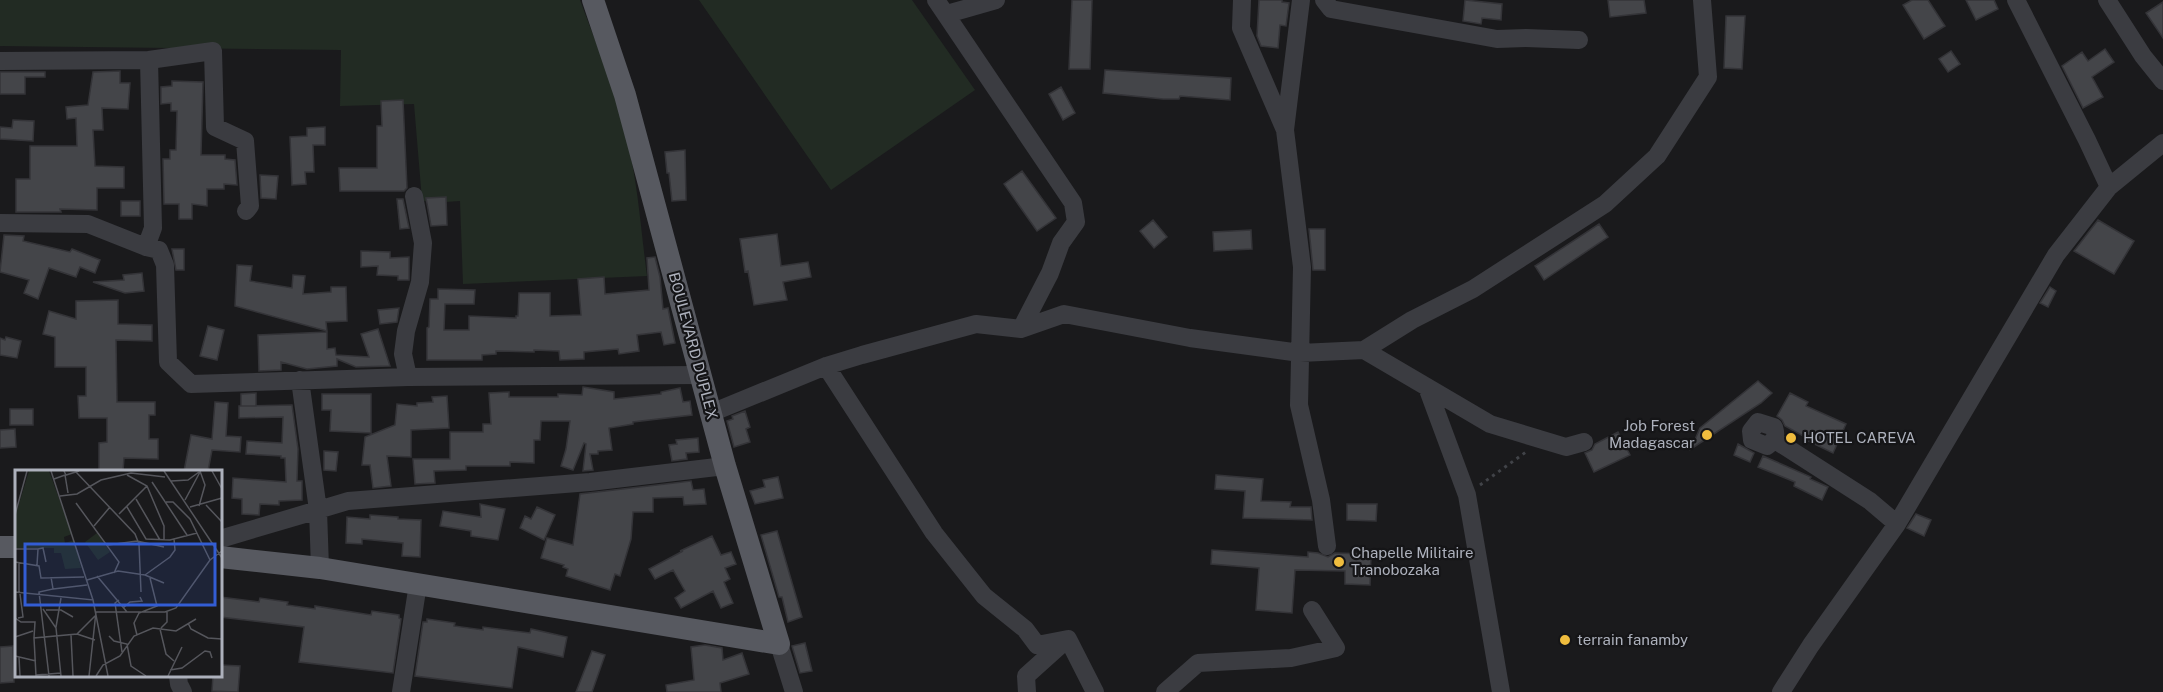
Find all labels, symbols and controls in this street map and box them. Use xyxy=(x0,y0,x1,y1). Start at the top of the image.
street label: BOULEVARD DUPLEX xyxy=(666,270,721,421)
place label: Job Forest Madagascar xyxy=(1609,417,1695,451)
marker: Job Forest Madagascar xyxy=(1700,428,1714,442)
place label: HOTEL CAREVA xyxy=(1803,429,1916,446)
marker: HOTEL CAREVA xyxy=(1784,431,1798,445)
inset map xyxy=(15,470,222,677)
place label: Chapelle Militaire Tranobozaka xyxy=(1351,544,1474,578)
marker: Chapelle Militaire Tranobozaka xyxy=(1332,555,1346,569)
place label: terrain fanamby xyxy=(1577,631,1688,648)
marker: terrain fanamby xyxy=(1558,633,1572,647)

